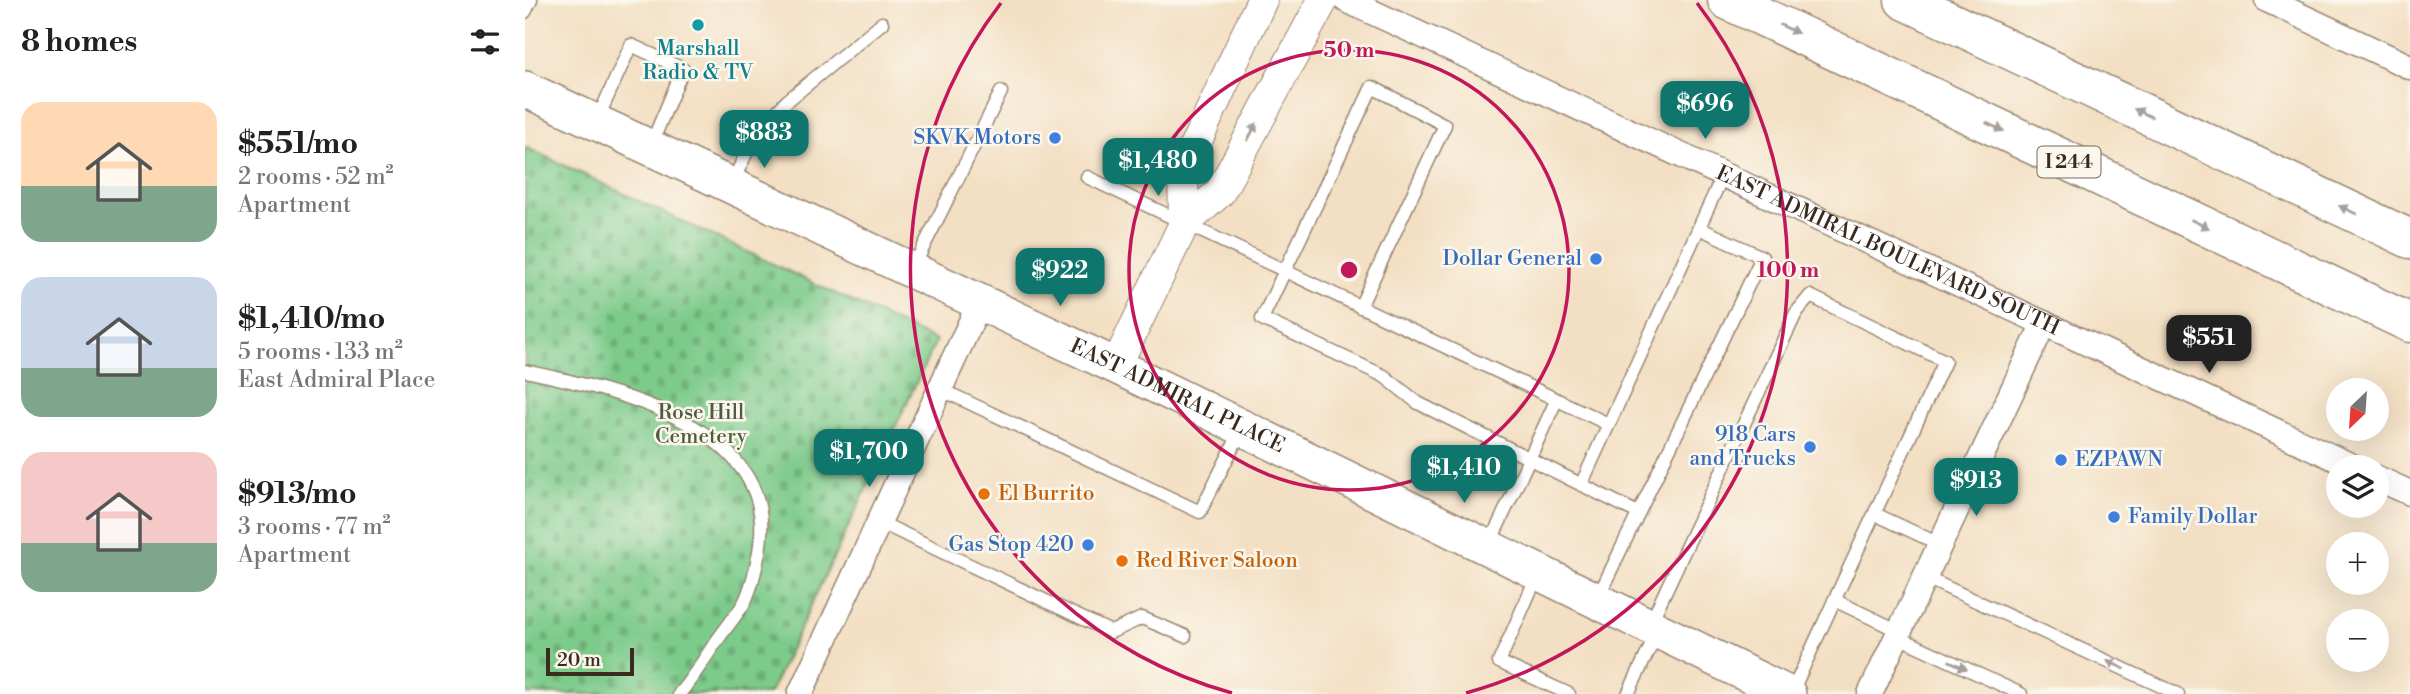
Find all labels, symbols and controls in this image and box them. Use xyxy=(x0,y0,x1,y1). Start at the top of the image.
marker: Marshall Radio & TV xyxy=(690,17,706,33)
text: 8 homes xyxy=(21,23,137,61)
icon: filters xyxy=(466,23,504,61)
one-way arrow xyxy=(1779,23,1799,35)
place label: Marshall Radio & TV xyxy=(642,36,755,86)
text: 50 m xyxy=(1324,38,1374,64)
pin: $696 xyxy=(1664,82,1746,141)
text: $696 xyxy=(1676,90,1734,118)
one-way arrow xyxy=(2133,107,2153,119)
pin: $883 xyxy=(723,110,805,170)
text: $883 xyxy=(736,119,792,147)
one-way arrow xyxy=(1246,121,1258,141)
one-way arrow xyxy=(1985,121,2005,132)
text: $551/mo xyxy=(238,125,358,163)
place label: SKVK Motors xyxy=(913,125,1041,151)
icon: home xyxy=(77,130,161,214)
marker: SKVK Motors xyxy=(1047,130,1063,146)
pin: $1,480 xyxy=(1101,138,1215,198)
road number: I 244 xyxy=(2037,146,2101,178)
text: $1,480 xyxy=(1119,147,1197,175)
street label: EAST ADMIRAL BOULEVARD SOUTH xyxy=(1712,160,2064,342)
text: 2 rooms · 52 m² xyxy=(238,163,394,191)
text: Apartment xyxy=(238,191,351,219)
one-way arrow xyxy=(2338,204,2358,216)
one-way arrow xyxy=(2190,218,2210,230)
place label: Dollar General xyxy=(1442,246,1582,272)
pin: $922 xyxy=(1019,248,1101,308)
marker: Dollar General xyxy=(1588,251,1604,267)
text: $922 xyxy=(1032,257,1088,285)
centre of rings xyxy=(1337,258,1361,282)
text: 100 m xyxy=(1757,258,1819,284)
text: $1,410/mo xyxy=(238,300,385,338)
icon: home xyxy=(77,305,161,389)
pin: $551 xyxy=(2168,316,2250,375)
text: $551 xyxy=(2182,324,2236,352)
street label: EAST ADMIRAL PLACE xyxy=(1066,333,1289,459)
text: 5 rooms · 133 m² xyxy=(238,338,403,366)
text: East Admiral Place xyxy=(238,366,435,394)
north arrow xyxy=(2326,378,2389,441)
map controls xyxy=(2326,378,2389,672)
park label: Rose Hill Cemetery xyxy=(655,400,748,450)
place label: 918 Cars and Trucks xyxy=(1689,422,1796,472)
pin: $1,700 xyxy=(812,430,926,489)
text: $1,700 xyxy=(830,438,908,466)
marker: 918 Cars and Trucks xyxy=(1802,439,1818,455)
pin: $1,410 xyxy=(1407,446,1521,505)
place label: EZPAWN xyxy=(2075,447,2163,473)
marker: EZPAWN xyxy=(2053,452,2069,468)
text: $1,410 xyxy=(1427,454,1501,482)
button: layers xyxy=(2326,455,2389,518)
pin: $913 xyxy=(1935,458,2017,518)
text: $913 xyxy=(1950,467,2002,495)
text: $913/mo xyxy=(238,475,357,513)
icon: home xyxy=(77,480,161,564)
place label: El Burrito xyxy=(998,481,1094,507)
marker: El Burrito xyxy=(976,486,992,502)
place label: Family Dollar xyxy=(2128,504,2258,530)
marker: Family Dollar xyxy=(2106,509,2122,525)
text: 3 rooms · 77 m² xyxy=(238,513,391,541)
place label: Gas Stop 420 xyxy=(948,532,1074,558)
button: + xyxy=(2326,532,2389,595)
marker: Gas Stop 420 xyxy=(1080,537,1096,553)
text: Apartment xyxy=(238,541,351,569)
place label: Red River Saloon xyxy=(1136,548,1298,574)
marker: Red River Saloon xyxy=(1114,553,1130,569)
button: − xyxy=(2326,609,2389,672)
scale bar xyxy=(546,645,633,677)
text: 20 m xyxy=(557,648,601,672)
one-way arrow xyxy=(1948,659,1968,671)
one-way arrow xyxy=(2105,660,2126,671)

